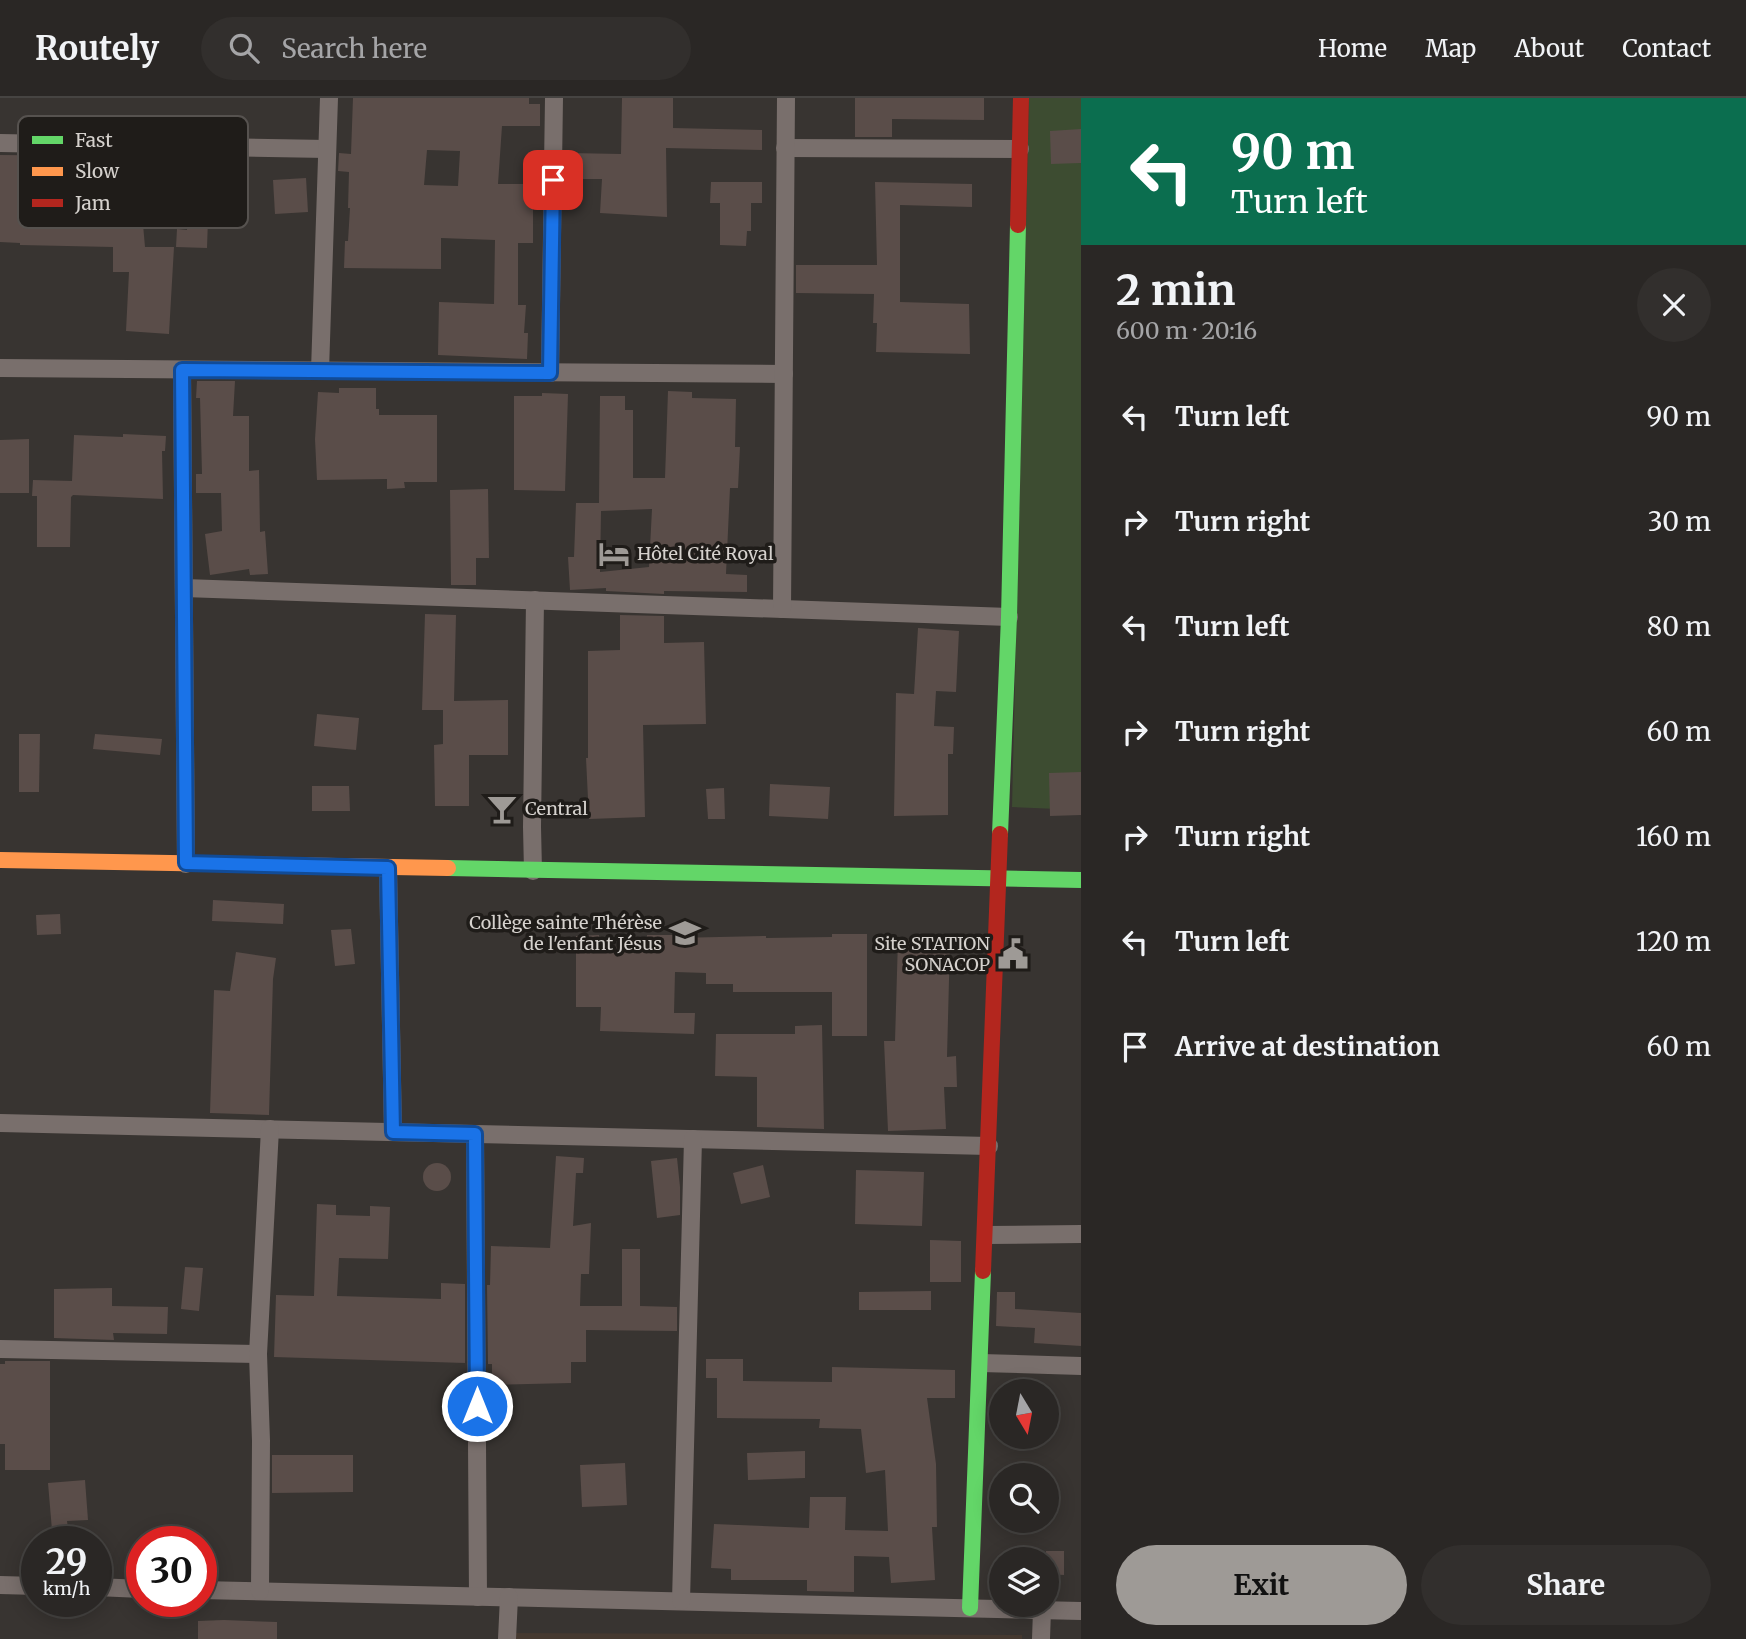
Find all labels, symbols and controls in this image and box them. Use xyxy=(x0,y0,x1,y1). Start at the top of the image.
search box xyxy=(201,17,691,80)
text: Routely xyxy=(35,28,159,69)
icon: search xyxy=(225,29,263,67)
text: Search here xyxy=(281,32,427,65)
text: Home xyxy=(1318,33,1387,64)
text: Map xyxy=(1425,33,1476,64)
text: About xyxy=(1514,33,1584,64)
text: Contact xyxy=(1622,33,1711,64)
legend xyxy=(18,116,248,228)
text: 90 m xyxy=(1231,121,1355,182)
icon: left xyxy=(1116,126,1207,217)
text: Fast xyxy=(75,128,113,152)
pin xyxy=(523,150,583,210)
text: Slow xyxy=(75,159,120,183)
icon: arrive xyxy=(534,161,572,199)
text: Turn left xyxy=(1231,182,1368,222)
text: Jam xyxy=(74,191,111,215)
text: 2 min xyxy=(1116,264,1236,316)
button: close xyxy=(1637,268,1711,342)
text: 600 m · 20:16 xyxy=(1116,316,1257,345)
icon: left xyxy=(1116,398,1154,436)
text: Turn left xyxy=(1175,400,1289,433)
text: 90 m xyxy=(1647,400,1711,433)
icon: right xyxy=(1116,503,1154,541)
text: Turn right xyxy=(1175,505,1310,538)
text: 30 m xyxy=(1648,505,1711,538)
hotel icon: Hôtel Cité Royal xyxy=(597,537,631,571)
place label: Hôtel Cité Royal xyxy=(637,542,774,565)
icon: left xyxy=(1116,608,1154,646)
text: Turn left xyxy=(1175,610,1289,643)
text: 80 m xyxy=(1647,610,1711,643)
icon: right xyxy=(1116,713,1154,751)
text: Turn right xyxy=(1175,715,1310,748)
text: 60 m xyxy=(1647,715,1711,748)
bar icon: Central xyxy=(485,792,519,826)
place label: Central xyxy=(525,797,588,820)
icon: right xyxy=(1116,818,1154,856)
text: Turn right xyxy=(1175,820,1310,853)
text: 160 m xyxy=(1636,820,1711,853)
place label: Collège sainte Thérèse de l'enfant Jésus xyxy=(469,911,662,955)
school or university icon: Collège sainte Thérèse de l'enfant Jésus xyxy=(668,916,702,950)
icon: left xyxy=(1116,923,1154,961)
text: Turn left xyxy=(1175,925,1289,958)
text: 120 m xyxy=(1636,925,1711,958)
place label: Site STATION SONACOP xyxy=(874,932,990,976)
public building icon: Site STATION SONACOP xyxy=(996,937,1030,971)
icon: arrive xyxy=(1116,1028,1154,1066)
text: Arrive at destination xyxy=(1175,1030,1440,1063)
text: 60 m xyxy=(1647,1030,1711,1063)
position arrow xyxy=(440,1369,514,1443)
north arrow xyxy=(989,1379,1059,1449)
map controls xyxy=(989,1379,1059,1617)
button: search xyxy=(989,1463,1059,1533)
speed limit sign: 30 xyxy=(126,1526,217,1617)
text: 29 xyxy=(46,1540,87,1584)
button: Exit xyxy=(1116,1545,1407,1625)
button: Share xyxy=(1421,1545,1711,1625)
button: layers xyxy=(989,1547,1059,1617)
text: km/h xyxy=(43,1577,90,1600)

